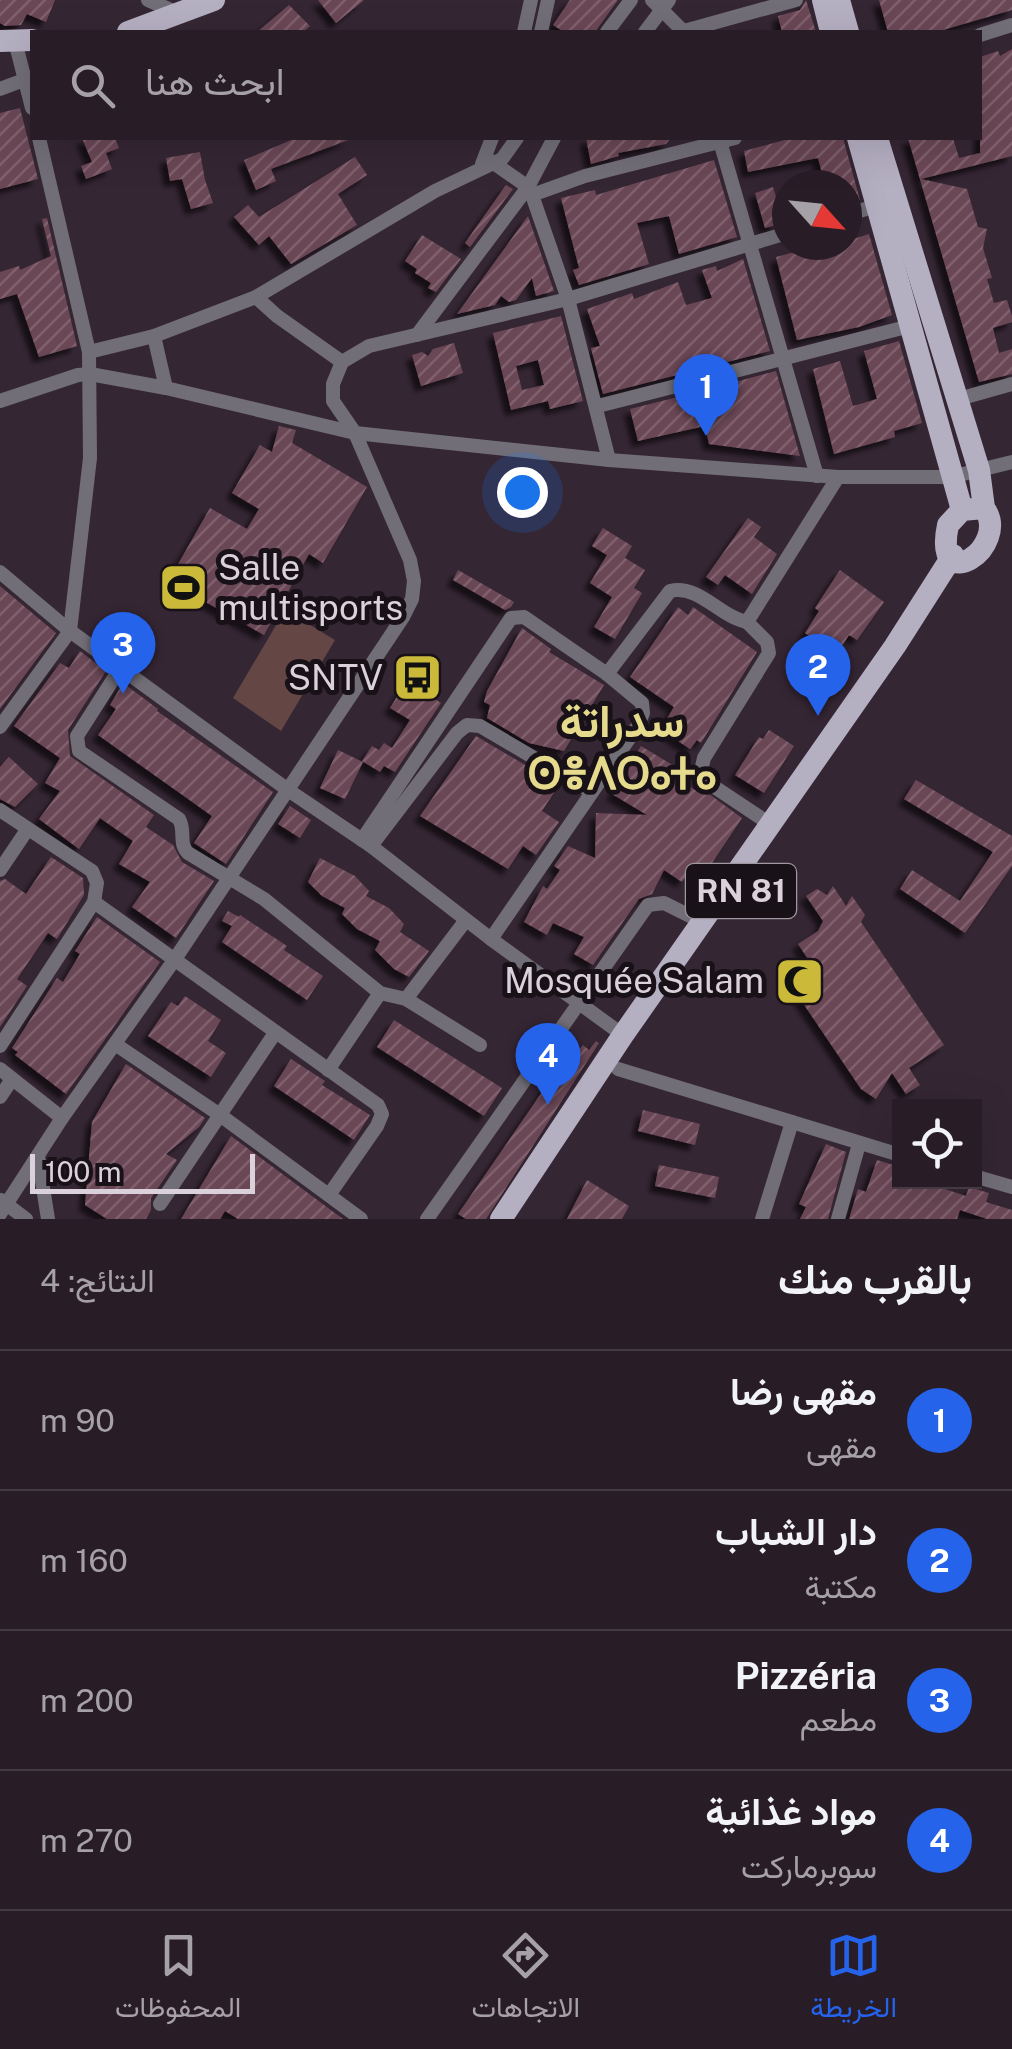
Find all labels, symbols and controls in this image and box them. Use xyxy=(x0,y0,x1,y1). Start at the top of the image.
search box xyxy=(30,30,982,140)
icon: search xyxy=(65,58,120,113)
text: ابحث هنا xyxy=(145,59,285,104)
north arrow xyxy=(772,170,862,260)
pin: 1 xyxy=(674,354,738,436)
your location xyxy=(497,467,548,518)
place label: Salle multisports xyxy=(218,547,403,628)
sports icon: Salle multisports xyxy=(157,562,209,614)
pin: 3 xyxy=(90,612,156,694)
pin: 2 xyxy=(786,634,850,716)
bus stop icon: SNTV xyxy=(392,652,444,704)
place label: SNTV xyxy=(288,657,383,698)
district label: سدراتة ⵙⴻⴷⵔⴰⵜⴰ xyxy=(527,694,717,799)
road number: RN 81 xyxy=(686,864,796,918)
mosque icon: Mosquée Salam xyxy=(773,955,825,1007)
place label: Mosquée Salam xyxy=(504,960,764,1001)
pin: 4 xyxy=(516,1022,580,1105)
map controls xyxy=(892,1099,982,1189)
button: locate xyxy=(892,1099,982,1189)
scale bar xyxy=(30,1149,255,1194)
text: 100 m xyxy=(45,1155,122,1188)
text: بالقرب منك xyxy=(778,1254,972,1303)
text: النتائج: 4 xyxy=(40,1262,155,1299)
text: مقهى رضا xyxy=(730,1369,877,1414)
text: 90 m xyxy=(40,1402,115,1439)
text: 1 xyxy=(933,1402,946,1439)
text: مقهى xyxy=(806,1428,877,1465)
text: دار الشباب xyxy=(715,1509,877,1554)
text: 160 m xyxy=(40,1542,128,1579)
text: 2 xyxy=(929,1542,950,1579)
text: مكتبة xyxy=(804,1568,877,1605)
text: Pizzéria xyxy=(735,1653,877,1698)
text: 200 m xyxy=(40,1682,134,1719)
text: 3 xyxy=(929,1682,950,1719)
text: مطعم xyxy=(800,1701,877,1738)
text: مواد غذائية xyxy=(705,1789,877,1834)
text: 270 m xyxy=(40,1822,133,1859)
text: 4 xyxy=(929,1822,950,1859)
text: سوبرماركت xyxy=(741,1848,877,1885)
tab: المحفوظات xyxy=(115,1928,241,2032)
tab: الاتجاهات xyxy=(471,1928,580,2032)
tab: الخريطة xyxy=(810,1928,897,2032)

